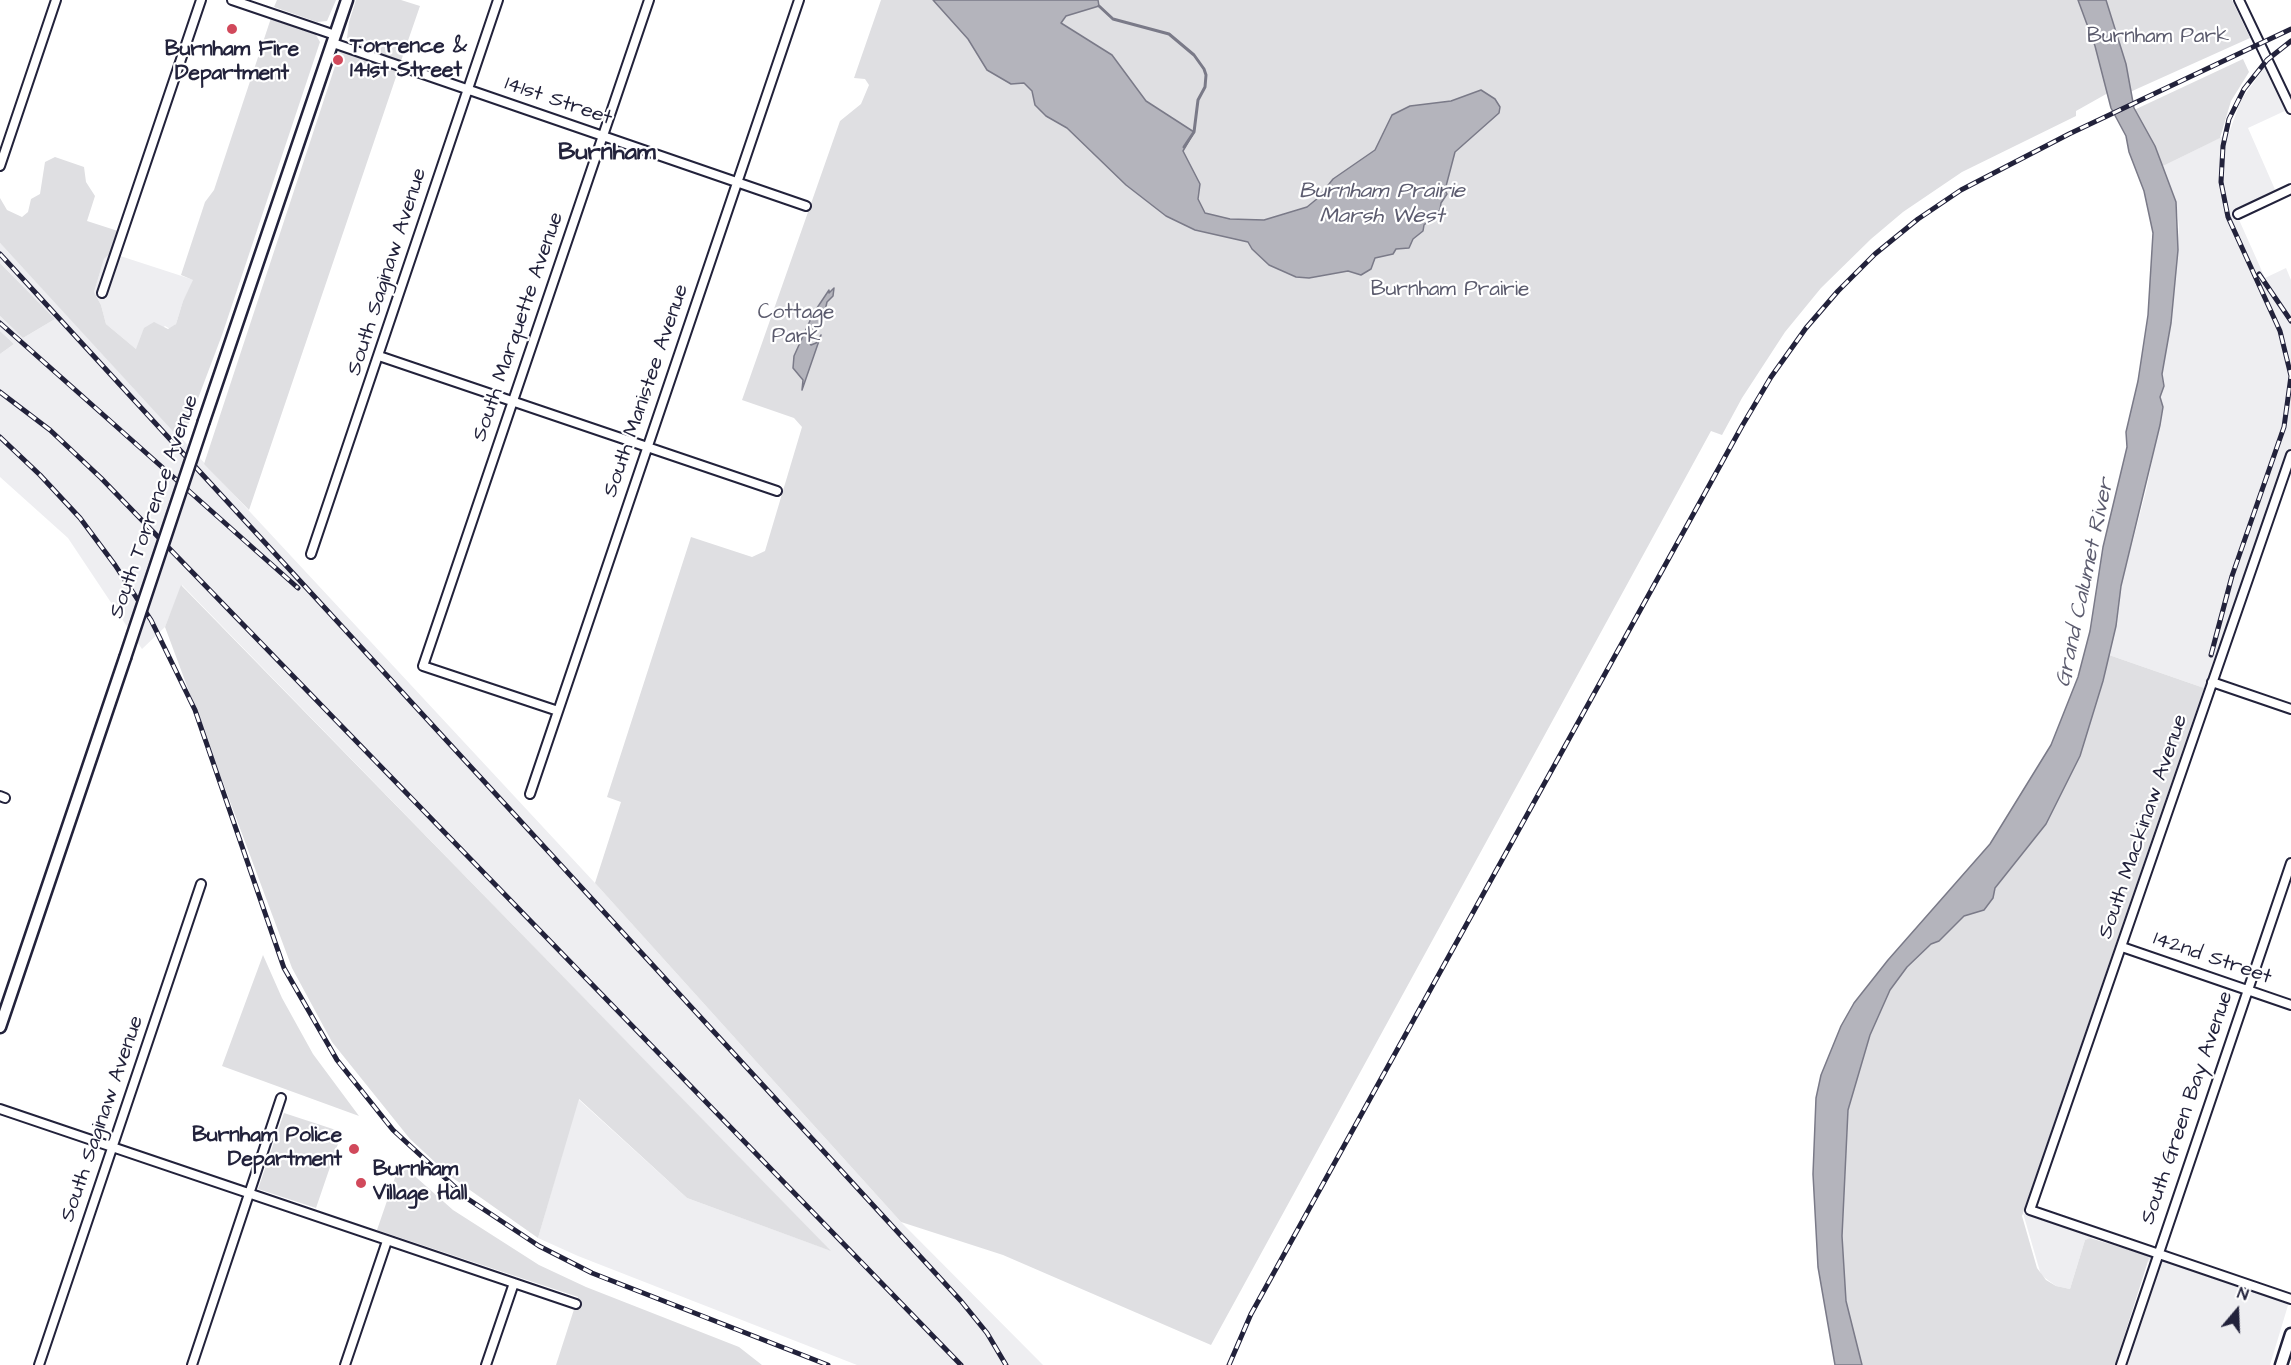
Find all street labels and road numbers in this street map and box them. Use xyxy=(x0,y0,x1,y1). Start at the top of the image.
street label: 141st Street xyxy=(501,72,615,132)
street label: South Saginaw Avenue xyxy=(343,165,433,379)
street label: South Marquette Avenue xyxy=(468,209,570,445)
street label: South Manistee Avenue xyxy=(599,281,695,501)
street label: South Torrence Avenue xyxy=(105,392,205,622)
street label: South Mackinaw Avenue xyxy=(2094,712,2194,942)
street label: 142nd Street xyxy=(2150,927,2274,991)
street label: South Green Bay Avenue xyxy=(2136,988,2240,1228)
street label: South Saginaw Avenue xyxy=(56,1013,150,1225)

